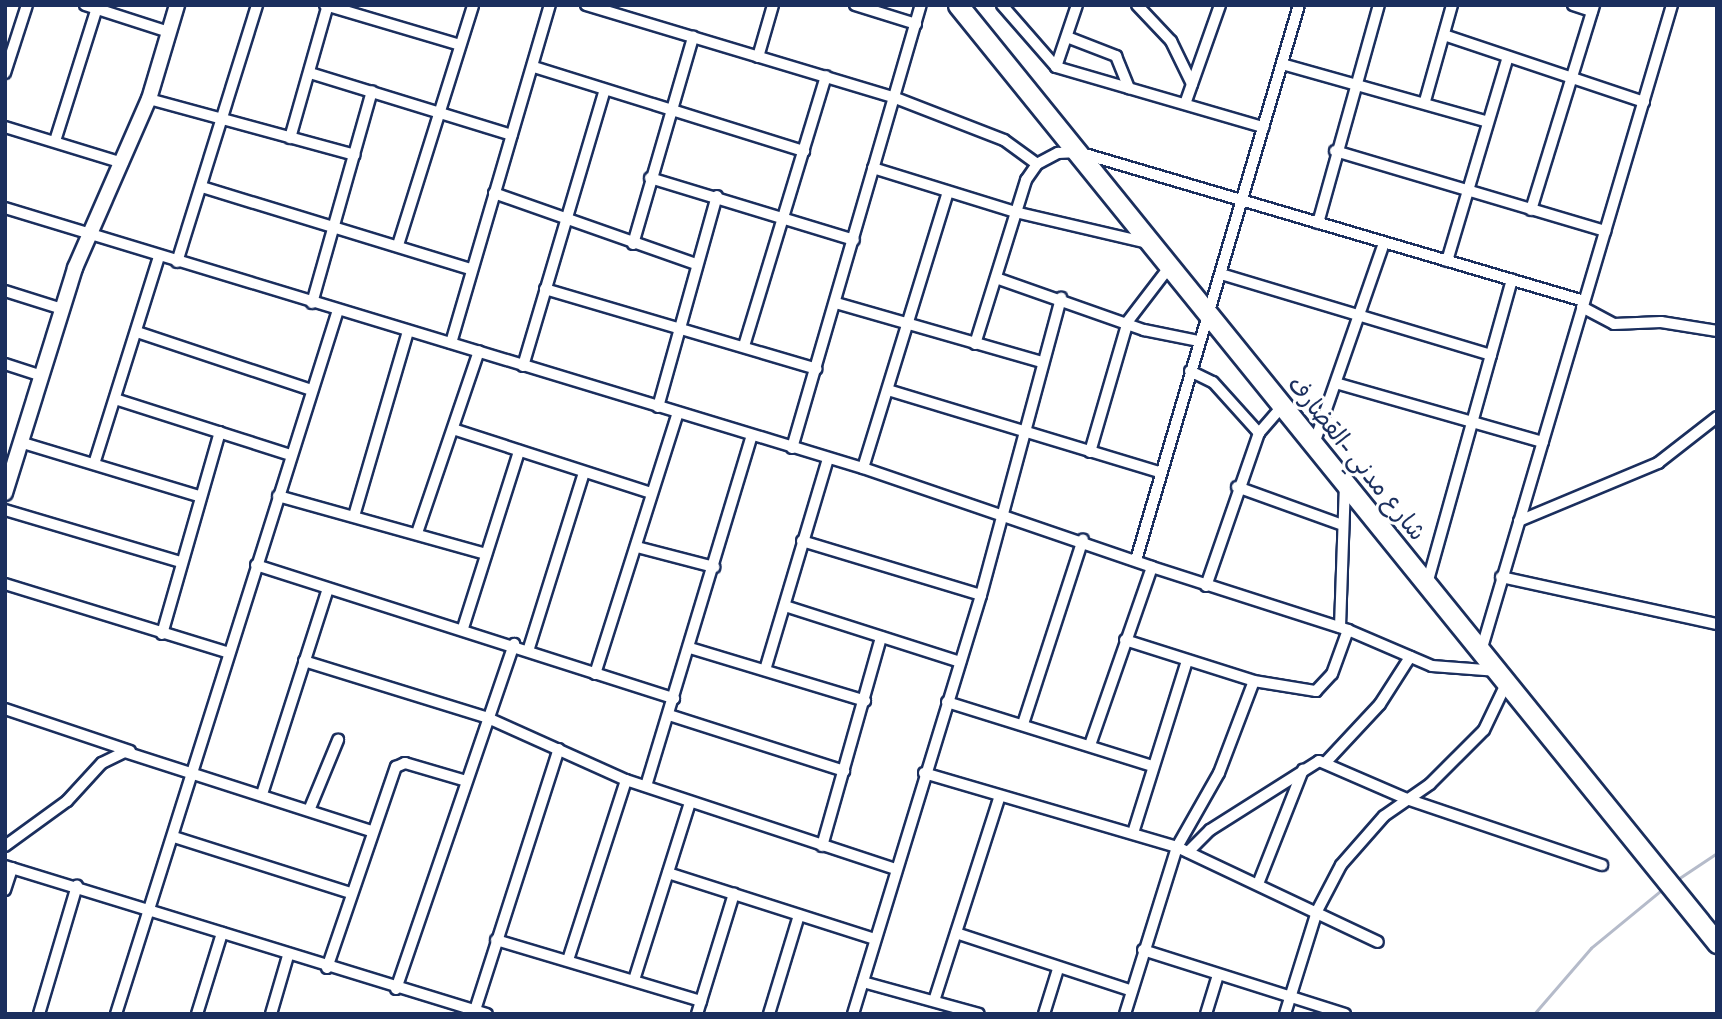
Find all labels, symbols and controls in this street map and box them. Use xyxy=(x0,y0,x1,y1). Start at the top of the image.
street label: شارع مدني -القضارف xyxy=(1282,370,1432,546)

